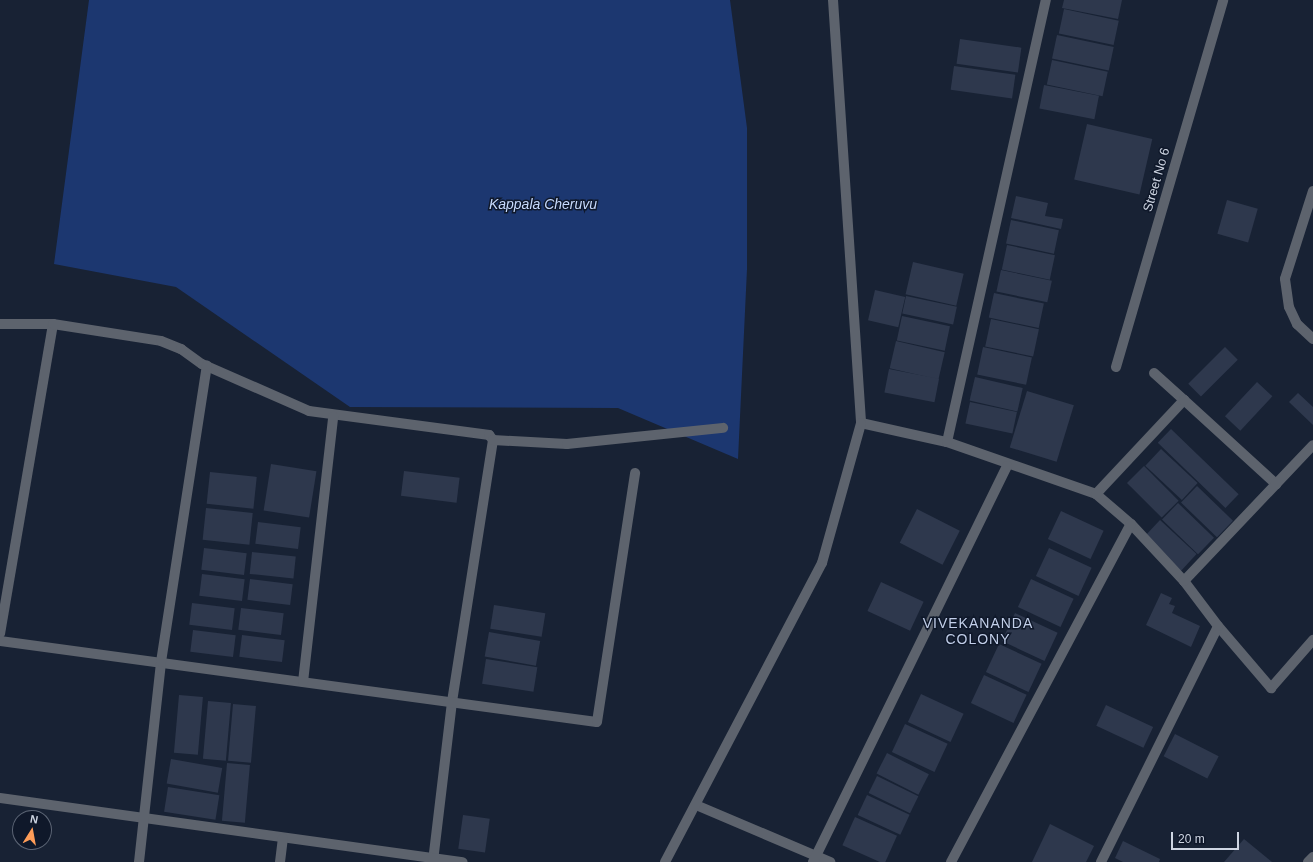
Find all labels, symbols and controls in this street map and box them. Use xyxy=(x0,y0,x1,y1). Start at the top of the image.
street label: Street No 6 xyxy=(1140,146,1174,214)
water label: Kappala Cheruvu xyxy=(489,196,597,212)
district label: VIVEKANANDA COLONY xyxy=(923,615,1033,648)
north arrow xyxy=(12,810,52,850)
text: N xyxy=(29,813,39,826)
scale bar xyxy=(1173,824,1241,850)
text: 20 m xyxy=(1178,832,1205,846)

